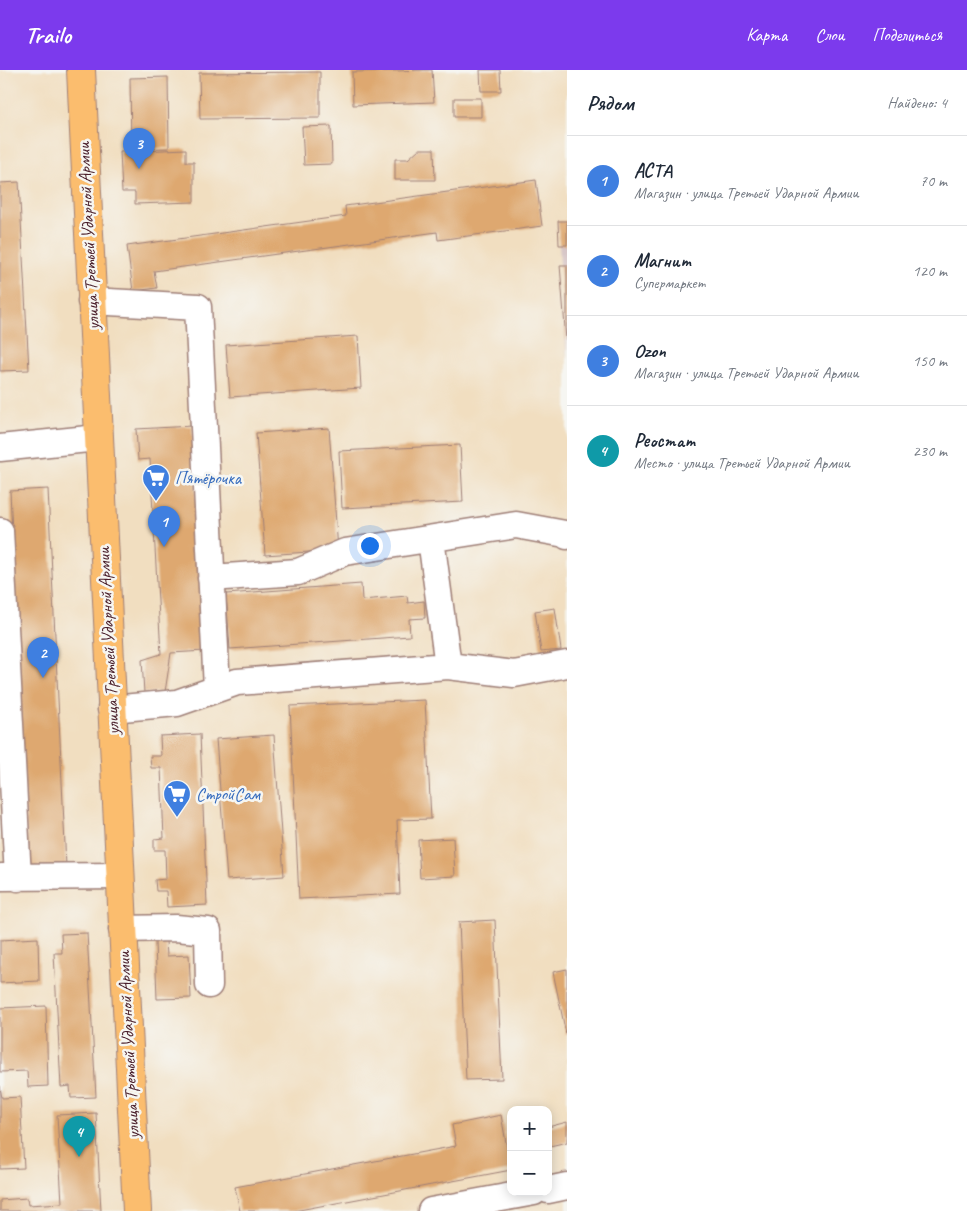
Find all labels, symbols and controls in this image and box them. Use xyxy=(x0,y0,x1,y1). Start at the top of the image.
text: Trailo xyxy=(25,20,71,50)
text: Карта xyxy=(746,24,787,46)
text: Слои xyxy=(815,24,844,46)
text: Поделиться xyxy=(872,24,942,46)
text: Рядом xyxy=(587,90,634,116)
text: Найдено: 4 xyxy=(887,93,947,113)
pin: 3 xyxy=(123,128,155,169)
street label: улица Третьей Ударной Армии xyxy=(72,141,104,331)
text: АСТА xyxy=(634,159,672,183)
text: 1 xyxy=(599,171,607,191)
text: 70 m xyxy=(920,171,947,191)
text: Магазин · улица Третьей Ударной Армии xyxy=(634,183,859,203)
text: Магнит xyxy=(634,249,691,273)
text: 2 xyxy=(599,261,607,281)
text: 120 m xyxy=(913,261,947,281)
text: Супермаркет xyxy=(634,273,705,293)
text: Ozon xyxy=(634,339,666,363)
text: 3 xyxy=(599,351,607,371)
text: 150 m xyxy=(913,351,947,371)
text: Магазин · улица Третьей Ударной Армии xyxy=(634,363,859,383)
text: Реостат xyxy=(634,429,696,453)
text: 4 xyxy=(599,441,607,461)
text: 230 m xyxy=(913,441,947,461)
text: Место · улица Третьей Ударной Армии xyxy=(634,453,850,473)
supermarket icon: Пятёрочка xyxy=(141,463,171,502)
place label: Пятёрочка xyxy=(175,467,243,489)
pin: 1 xyxy=(148,506,180,547)
your location xyxy=(357,533,383,559)
street label: улица Третьей Ударной Армии xyxy=(92,546,124,736)
pin: 2 xyxy=(27,637,59,678)
supermarket icon: СтройСам xyxy=(162,779,192,818)
place label: СтройСам xyxy=(196,783,262,805)
street label: улица Третьей Ударной Армии xyxy=(112,950,144,1140)
map controls xyxy=(507,1106,552,1196)
button: + xyxy=(507,1106,552,1151)
pin: 4 xyxy=(63,1116,95,1157)
button: − xyxy=(507,1151,552,1196)

